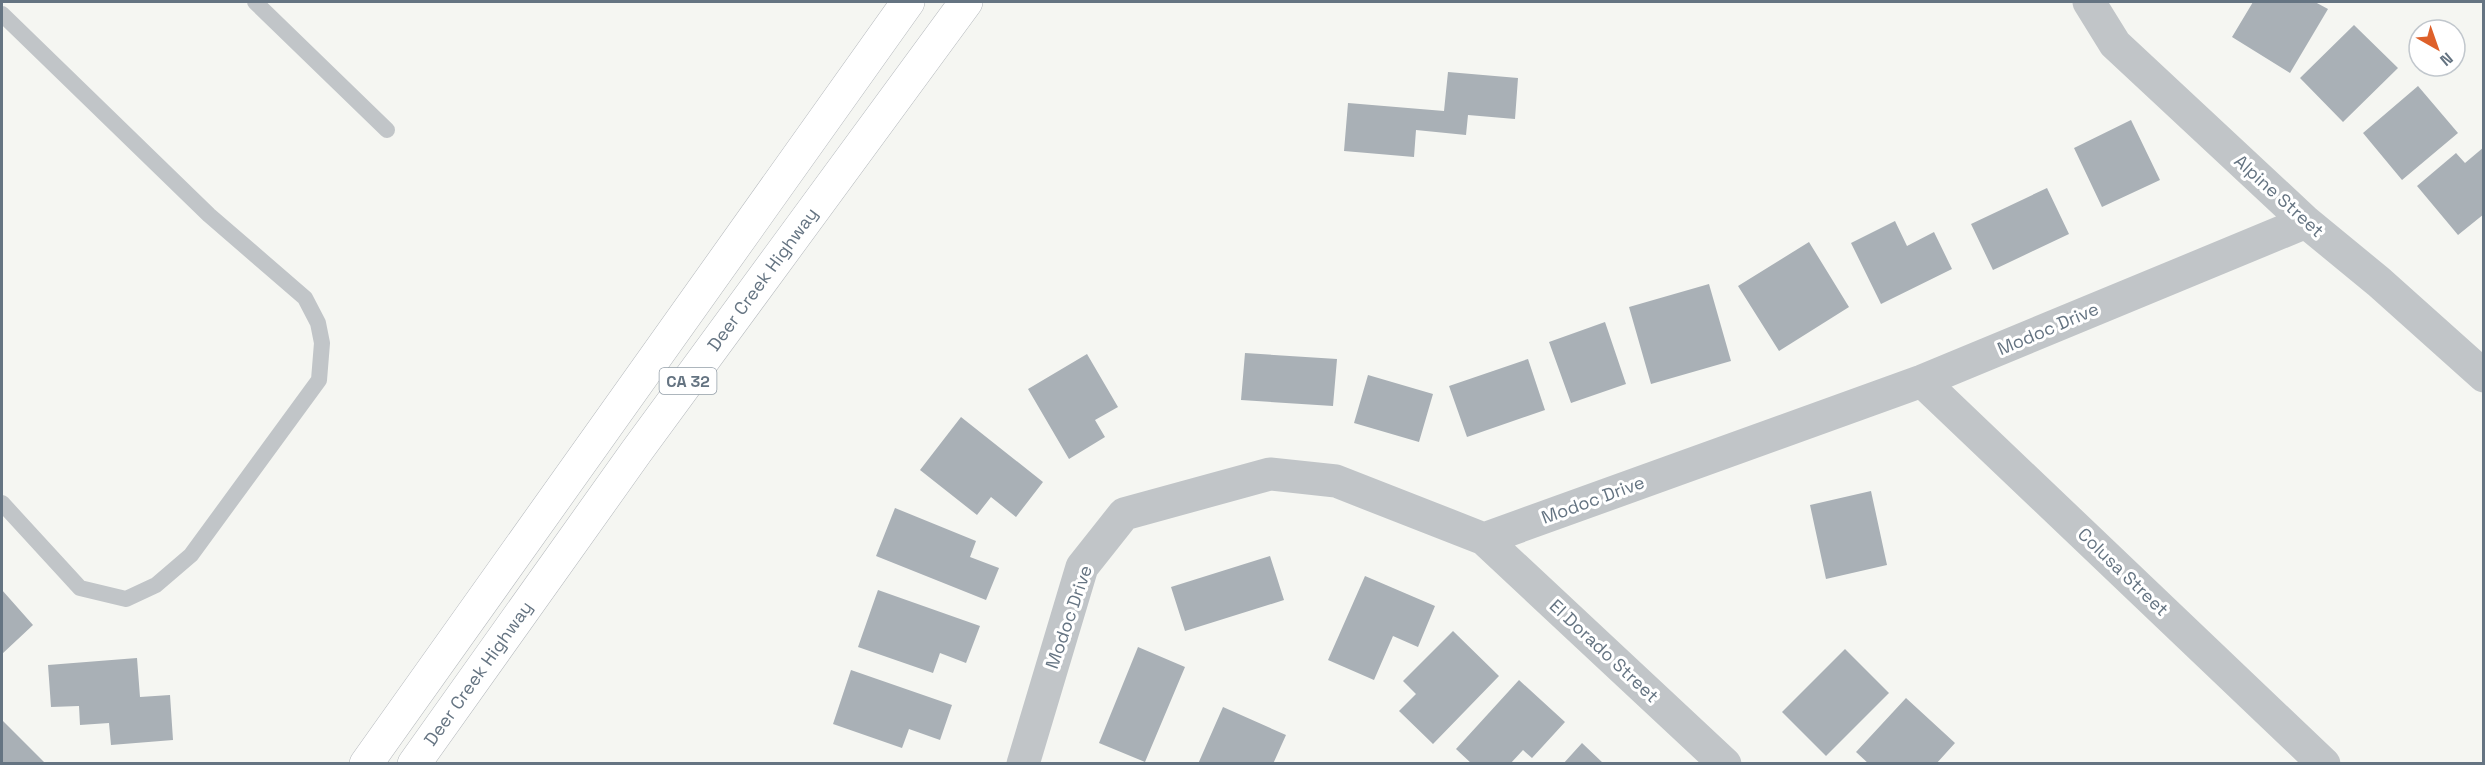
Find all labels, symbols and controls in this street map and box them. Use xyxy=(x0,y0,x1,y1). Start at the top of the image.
north arrow xyxy=(2407,18,2467,78)
text: N xyxy=(2435,48,2457,71)
street label: Alpine Street xyxy=(2230,149,2329,242)
street label: Deer Creek Highway xyxy=(702,203,822,355)
street label: Modoc Drive xyxy=(1994,297,2102,360)
road number: CA 32 xyxy=(660,368,716,394)
street label: Modoc Drive xyxy=(1538,470,1647,529)
street label: Colusa Street xyxy=(2073,523,2174,621)
street label: Modoc Drive xyxy=(1040,562,1097,672)
street label: El Dorado Street xyxy=(1545,594,1664,707)
street label: Deer Creek Highway xyxy=(419,596,537,750)

